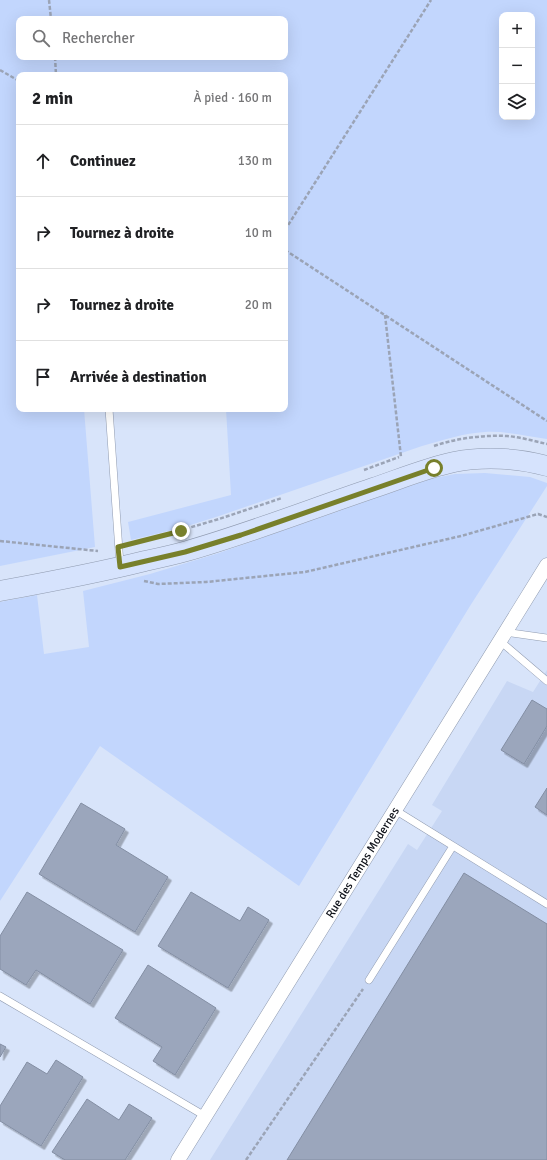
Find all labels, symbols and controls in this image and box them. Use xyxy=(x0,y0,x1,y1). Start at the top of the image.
map controls xyxy=(499,12,535,120)
button: + xyxy=(499,12,535,48)
search box xyxy=(16,16,288,60)
icon: search xyxy=(30,27,52,49)
text: Rechercher xyxy=(62,29,135,47)
button: − xyxy=(499,48,535,84)
button: layers xyxy=(499,84,535,120)
text: 2 min xyxy=(32,88,73,109)
text: À pied · 160 m xyxy=(193,90,272,106)
icon: ahead xyxy=(32,150,54,172)
text: Continuez xyxy=(70,152,136,170)
text: 130 m xyxy=(238,153,272,169)
icon: right xyxy=(32,222,54,244)
text: Tournez à droite xyxy=(70,224,174,242)
text: 10 m xyxy=(245,225,272,241)
icon: right xyxy=(32,294,54,316)
text: Tournez à droite xyxy=(70,296,174,314)
text: 20 m xyxy=(245,297,272,313)
icon: arrive xyxy=(32,366,54,388)
text: Arrivée à destination xyxy=(70,368,207,386)
route start xyxy=(425,459,443,477)
route end xyxy=(172,522,190,540)
street label: Rue des Temps Modernes xyxy=(322,804,403,921)

